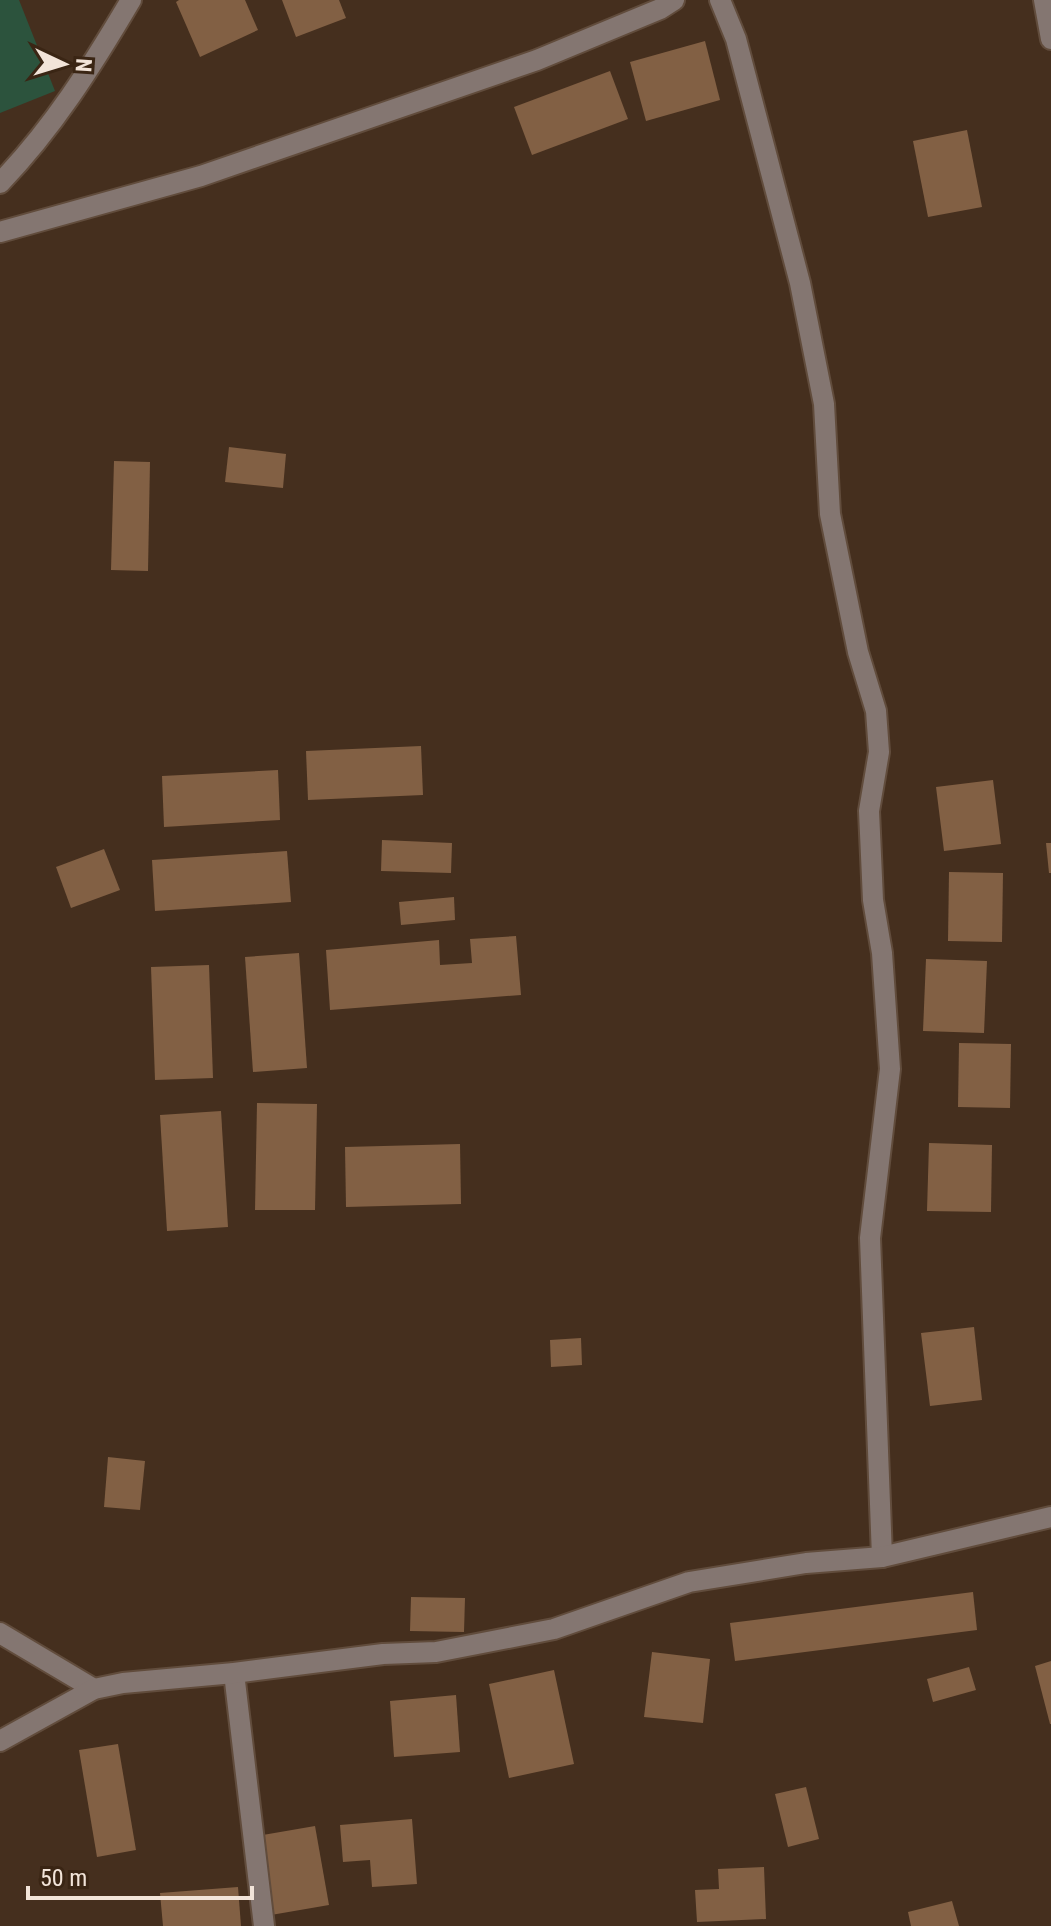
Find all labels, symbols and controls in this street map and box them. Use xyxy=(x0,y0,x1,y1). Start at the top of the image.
north arrow xyxy=(24,24,104,104)
text: N xyxy=(71,58,96,73)
scale bar xyxy=(28,1850,252,1900)
text: 50 m xyxy=(40,1864,87,1892)

